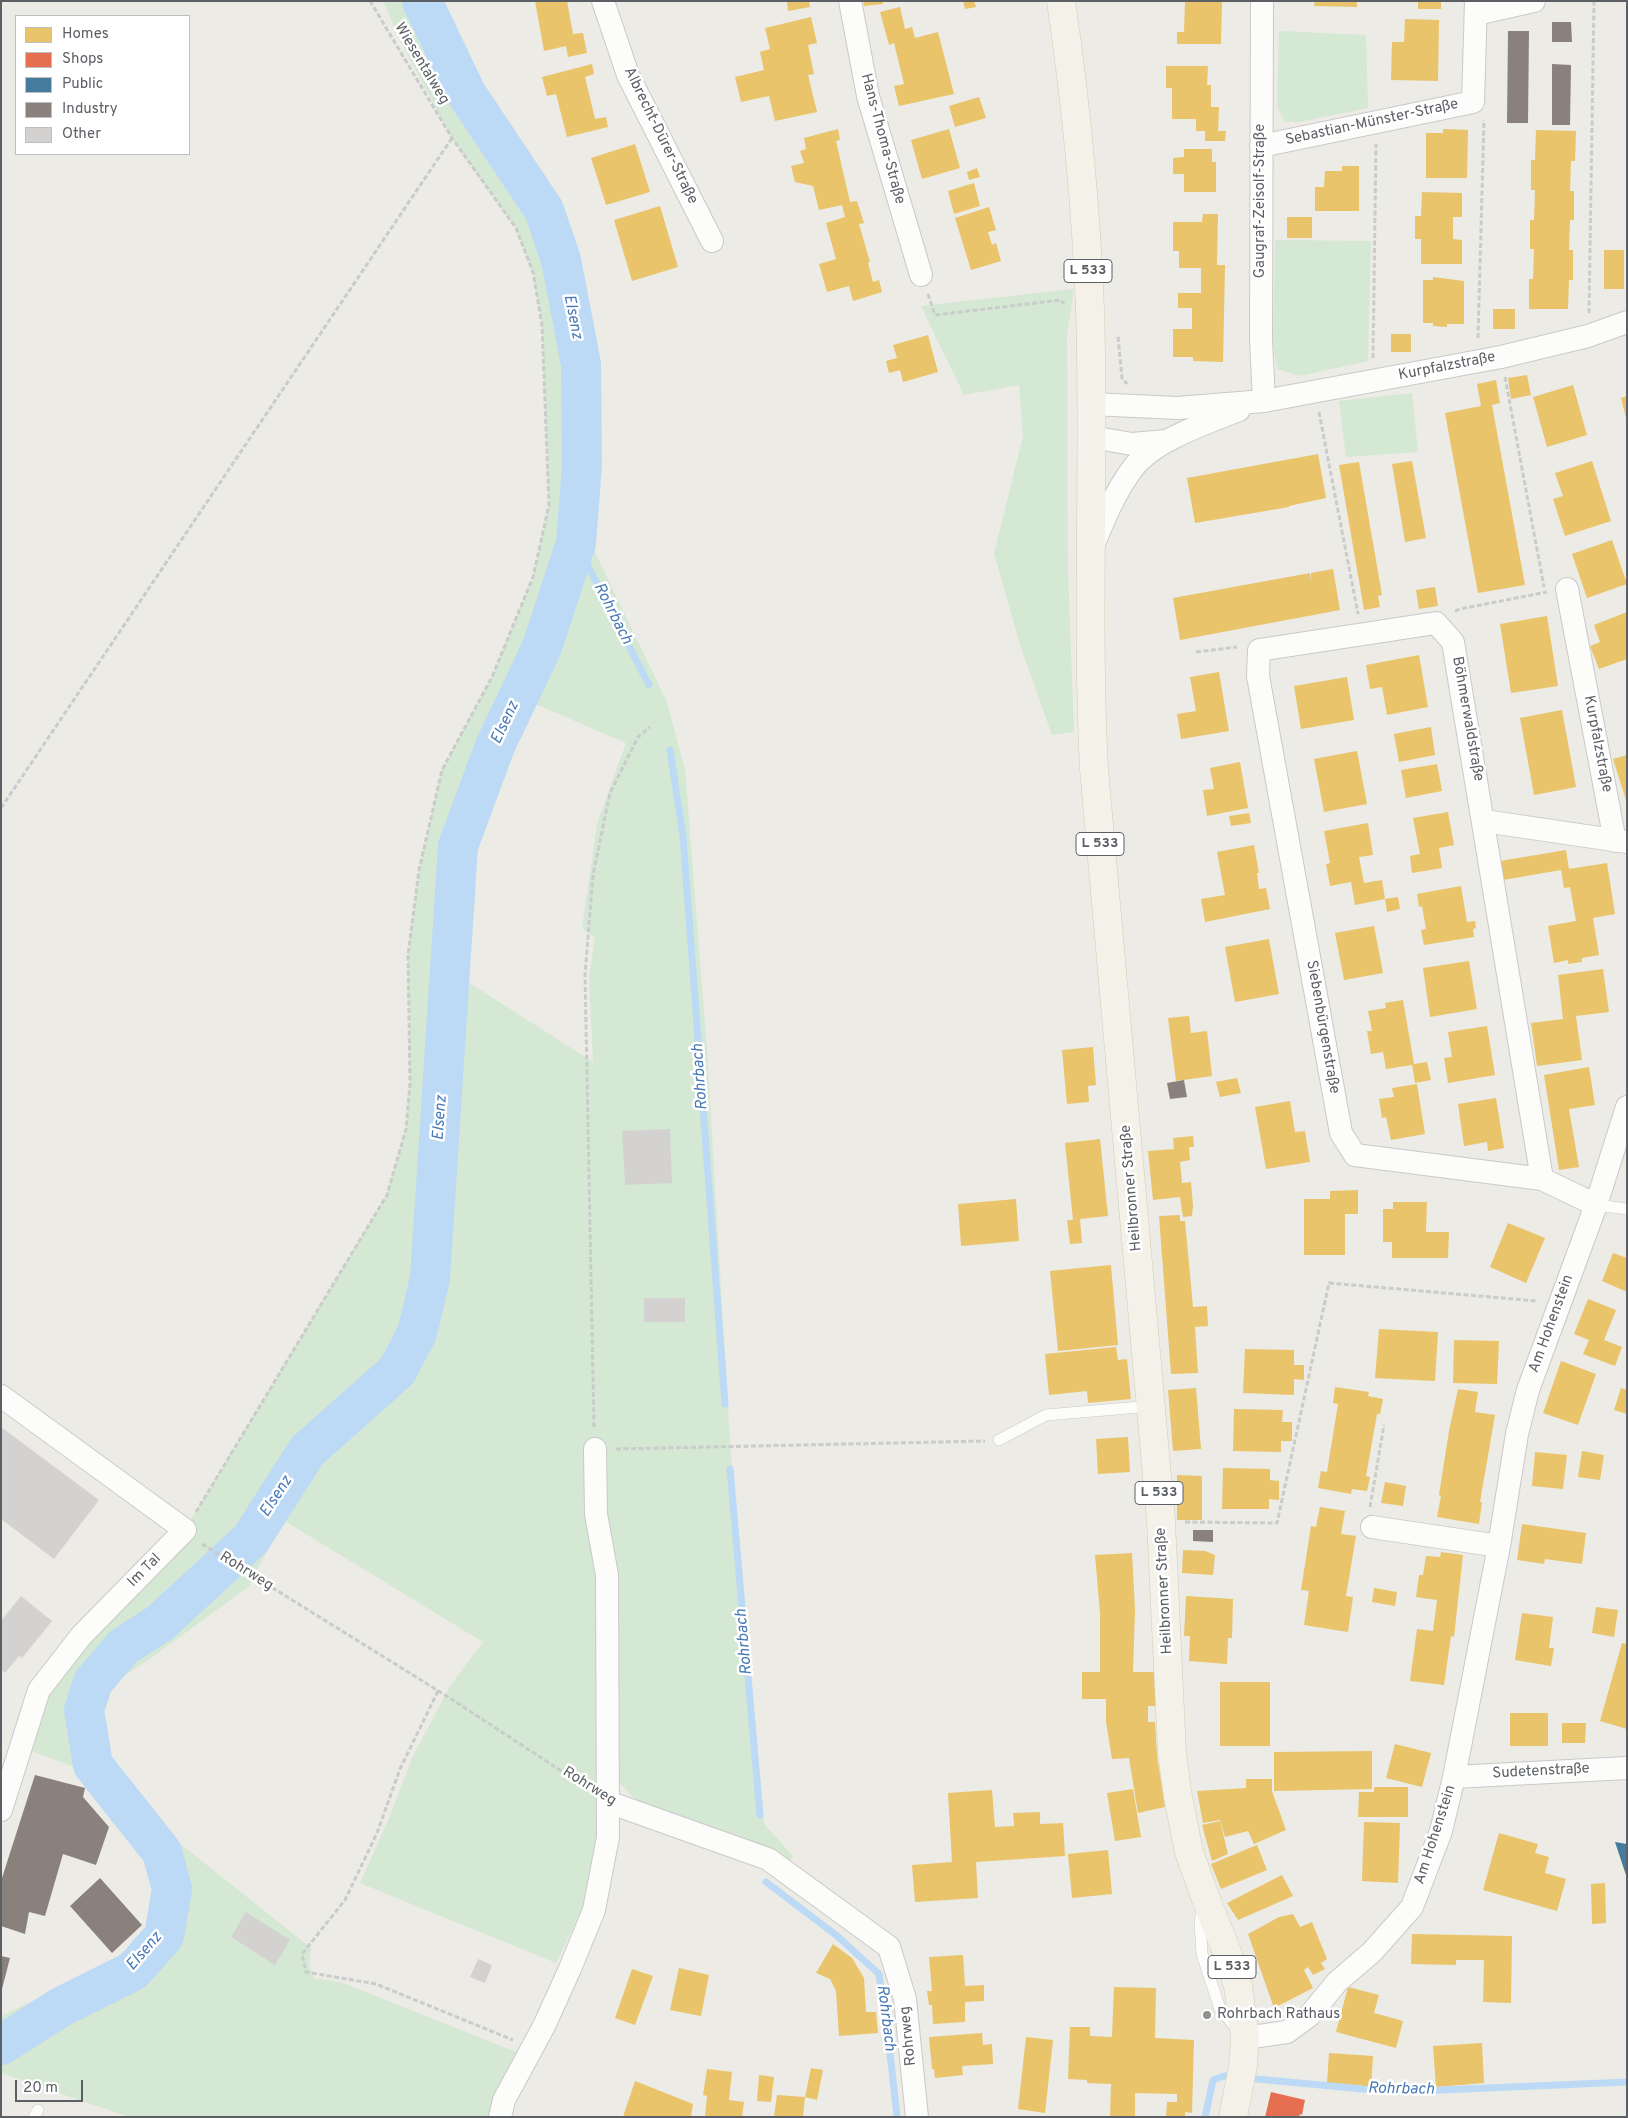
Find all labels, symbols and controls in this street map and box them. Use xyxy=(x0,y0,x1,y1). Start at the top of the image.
legend xyxy=(15,15,190,155)
street label: Wiesentalweg xyxy=(390,20,452,108)
text: Homes xyxy=(62,25,109,44)
text: Shops xyxy=(62,50,103,69)
street label: Albrecht-Dürer-Straße xyxy=(619,65,701,207)
street label: Hans-Thoma-Straße xyxy=(856,72,908,206)
text: Public xyxy=(62,75,103,94)
street label: Sebastian-Münster-Straße xyxy=(1284,96,1460,150)
text: Industry xyxy=(62,100,118,119)
street label: Gaugraf-Zeisolf-Straße xyxy=(1252,124,1270,278)
text: Other xyxy=(62,125,101,144)
road number: L 533 xyxy=(1064,260,1112,282)
water label: Elsenz xyxy=(558,293,586,341)
street label: Kurpfalzstraße xyxy=(1397,349,1497,385)
water label: Rohrbach xyxy=(588,580,636,648)
street label: Böhmerwaldstraße xyxy=(1447,655,1487,783)
street label: Kurpfalzstraße xyxy=(1579,694,1615,794)
water label: Elsenz xyxy=(488,698,524,748)
road number: L 533 xyxy=(1076,832,1124,856)
street label: Siebenbürgenstraße xyxy=(1301,959,1343,1095)
water label: Rohrbach xyxy=(689,1043,713,1111)
water label: Elsenz xyxy=(430,1095,452,1141)
street label: Heilbronner Straße xyxy=(1117,1124,1147,1252)
street label: Am Hohenstein xyxy=(1526,1272,1578,1376)
water label: Elsenz xyxy=(257,1473,297,1521)
road number: L 533 xyxy=(1135,1482,1183,1505)
street label: Heilbronner Straße xyxy=(1153,1527,1177,1655)
street label: Rohrweg xyxy=(216,1549,276,1595)
street label: Im Tal xyxy=(124,1550,166,1592)
water label: Rohrbach xyxy=(733,1608,757,1676)
street label: Sudetenstraße xyxy=(1492,1760,1590,1784)
street label: Rohrweg xyxy=(559,1764,619,1810)
street label: Am Hohenstein xyxy=(1411,1783,1461,1887)
water label: Elsenz xyxy=(123,1929,167,1975)
road number: L 533 xyxy=(1208,1955,1256,1978)
water label: Rohrbach xyxy=(871,1984,899,2052)
street label: Rohrweg xyxy=(897,2005,921,2067)
place label: Rohrbach Rathaus xyxy=(1217,2006,1340,2024)
marker: Rohrbach Rathaus xyxy=(1201,2009,1213,2021)
scale bar xyxy=(18,2070,85,2102)
text: 20 m xyxy=(23,2079,58,2098)
water label: Rohrbach xyxy=(1368,2080,1434,2100)

